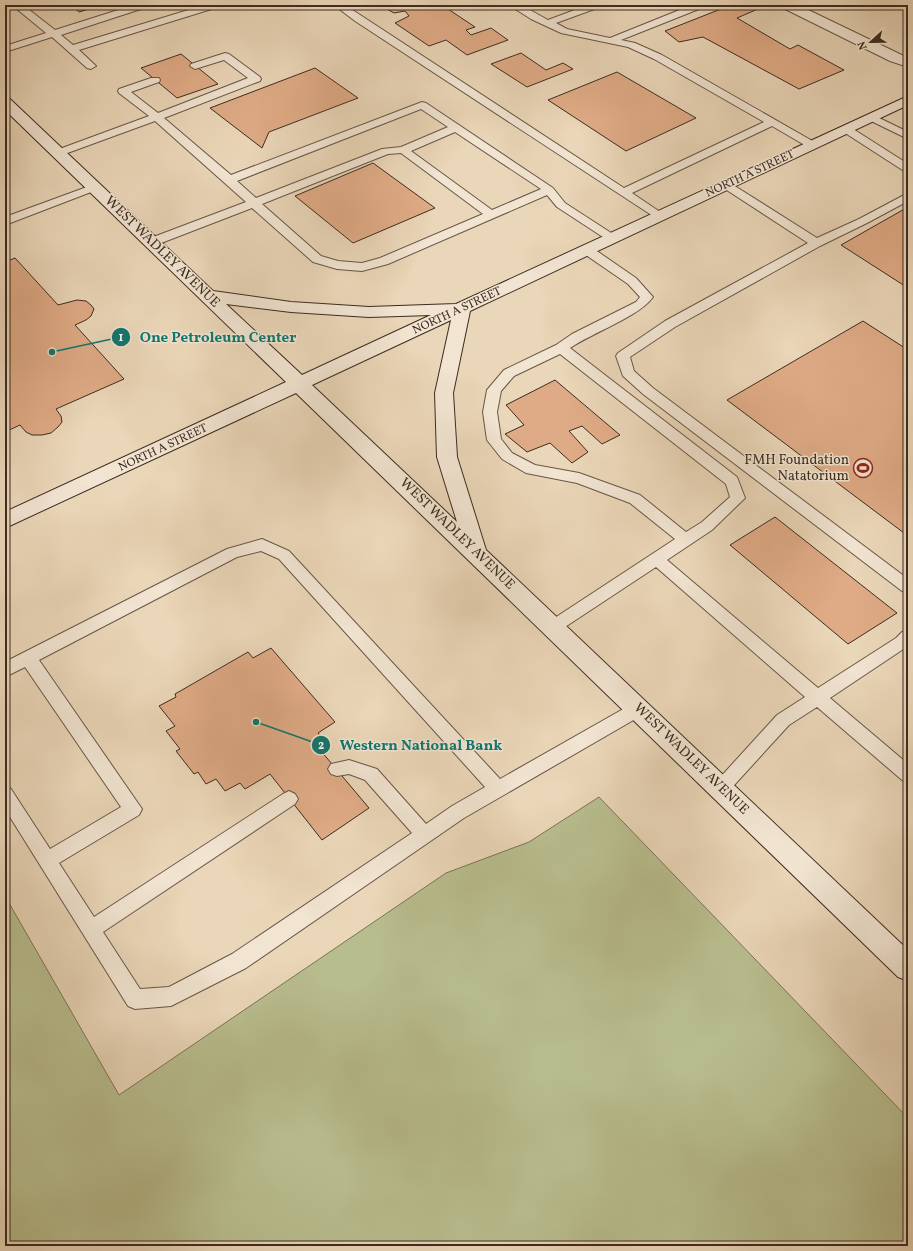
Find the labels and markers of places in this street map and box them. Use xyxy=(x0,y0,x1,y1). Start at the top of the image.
callout: One Petroleum Center xyxy=(111,324,304,351)
place label: FMH Foundation Natatorium xyxy=(744,451,849,486)
sports icon: FMH Foundation Natatorium xyxy=(852,457,874,479)
callout: Western National Bank xyxy=(311,731,510,758)

